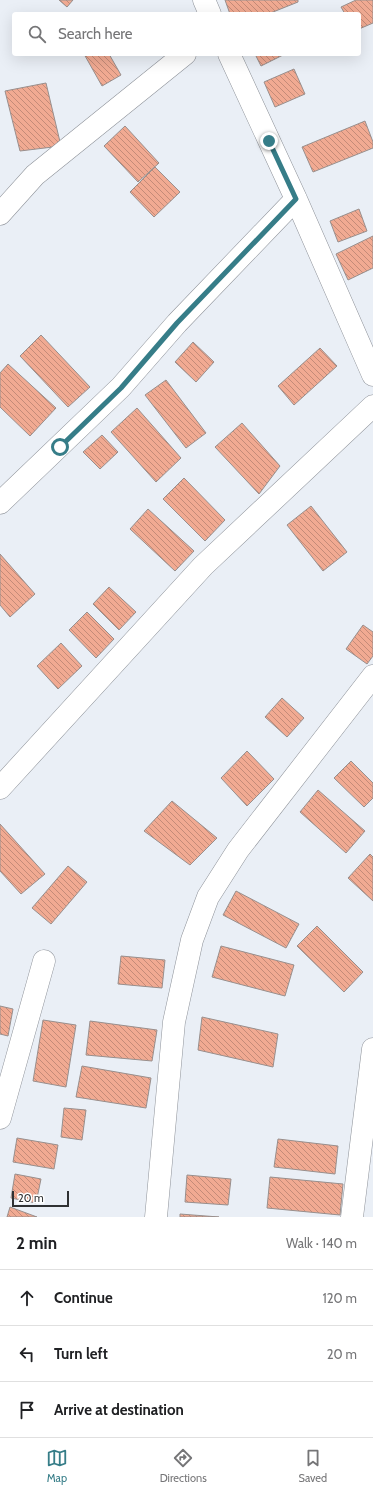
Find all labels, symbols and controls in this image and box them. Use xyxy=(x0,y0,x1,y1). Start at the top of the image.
search box xyxy=(12,12,361,56)
icon: search xyxy=(26,23,48,45)
text: Search here xyxy=(58,25,133,43)
route end xyxy=(260,132,278,150)
route start xyxy=(51,438,69,456)
scale bar xyxy=(12,1189,69,1208)
text: 20 m xyxy=(18,1191,44,1205)
text: 2 min xyxy=(16,1233,57,1253)
text: Walk · 140 m xyxy=(286,1235,357,1251)
icon: ahead xyxy=(16,1287,38,1309)
text: Continue xyxy=(54,1289,113,1307)
text: 120 m xyxy=(323,1290,357,1306)
icon: left xyxy=(16,1343,38,1365)
text: Turn left xyxy=(54,1345,108,1363)
text: 20 m xyxy=(327,1346,357,1362)
icon: arrive xyxy=(16,1399,38,1421)
text: Arrive at destination xyxy=(54,1401,184,1419)
tab: Map xyxy=(46,1447,68,1485)
tab: Directions xyxy=(160,1447,207,1485)
tab: Saved xyxy=(299,1447,327,1485)

